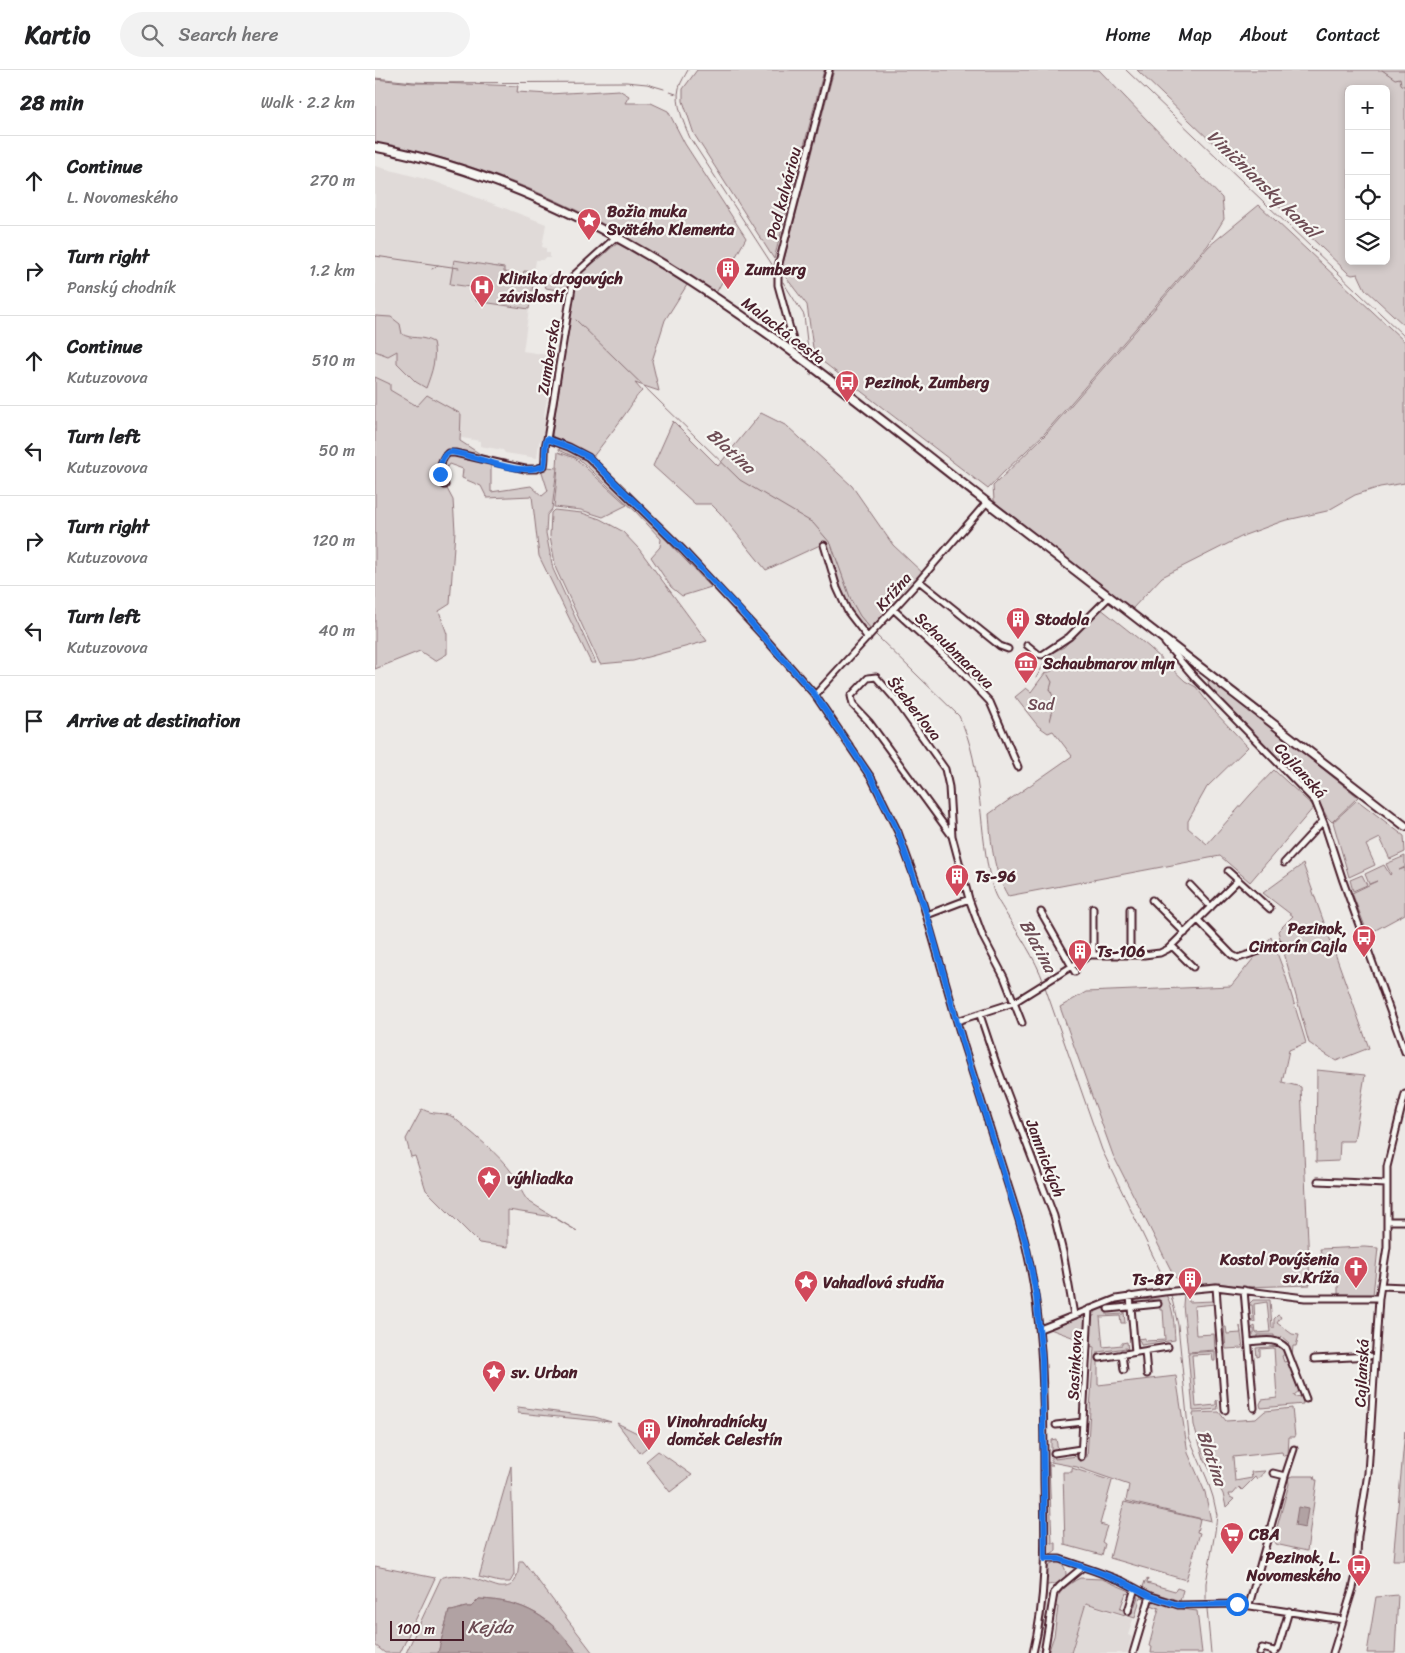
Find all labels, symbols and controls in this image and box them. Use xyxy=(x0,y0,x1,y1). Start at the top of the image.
search box xyxy=(120,12,470,57)
text: Kartio xyxy=(25,14,90,56)
text: Search here xyxy=(178,18,279,51)
text: Home xyxy=(1106,19,1151,51)
text: Map xyxy=(1179,19,1212,51)
text: About xyxy=(1240,19,1288,51)
text: Contact xyxy=(1316,19,1380,51)
icon: search xyxy=(138,21,166,49)
text: 28 min xyxy=(20,84,83,122)
map controls xyxy=(1345,85,1390,265)
button: + xyxy=(1345,85,1390,130)
text: Walk · 2.2 km xyxy=(261,88,355,117)
water label: Viničniansky kanál xyxy=(1199,121,1330,249)
button: − xyxy=(1345,130,1390,175)
street label: Pod kalváriou xyxy=(757,143,810,243)
text: Continue xyxy=(67,150,143,183)
text: 270 m xyxy=(310,166,355,195)
icon: ahead xyxy=(20,167,48,195)
button: locate xyxy=(1345,175,1390,220)
text: L. Novomeského xyxy=(67,183,178,212)
place label: Božia muka Svätého Klementa xyxy=(606,197,735,244)
place icon: Božia muka Svätého Klementa xyxy=(576,207,602,241)
button: layers xyxy=(1345,220,1390,265)
text: Turn right xyxy=(67,240,149,273)
place label: Zumberg xyxy=(744,255,807,284)
text: 1.2 km xyxy=(309,256,355,285)
building icon: Zumberg xyxy=(715,256,741,290)
icon: right xyxy=(20,257,48,285)
place label: Klinika drogových závislostí xyxy=(498,264,623,311)
text: Panský chodník xyxy=(67,273,176,302)
hospital icon: Klinika drogových závislostí xyxy=(469,274,495,308)
street label: Malacká cesta xyxy=(735,289,832,372)
street label: Zumberska xyxy=(528,317,569,397)
text: Continue xyxy=(67,330,143,363)
text: 510 m xyxy=(312,346,355,375)
icon: ahead xyxy=(20,347,48,375)
text: Kutuzovova xyxy=(67,363,147,392)
place label: Pezinok, Zumberg xyxy=(865,368,990,397)
bus stop icon: Pezinok, Zumberg xyxy=(834,369,860,403)
text: Turn left xyxy=(67,420,140,453)
water label: Blatina xyxy=(699,420,764,483)
text: 50 m xyxy=(319,436,355,465)
icon: left xyxy=(20,437,48,465)
text: Kutuzovova xyxy=(67,453,147,482)
route end xyxy=(429,463,452,486)
text: Turn right xyxy=(67,510,149,543)
text: 120 m xyxy=(312,526,355,555)
icon: right xyxy=(20,527,48,555)
text: Kutuzovova xyxy=(67,543,147,572)
street label: Krížna xyxy=(868,565,919,618)
text: Turn left xyxy=(67,600,140,633)
street label: Schaubmarova xyxy=(908,604,1002,697)
place label: Stodola xyxy=(1034,605,1090,634)
building icon: Stodola xyxy=(1005,606,1031,640)
text: 40 m xyxy=(318,616,355,645)
icon: left xyxy=(20,617,48,645)
text: Kutuzovova xyxy=(67,633,147,662)
place label: Schaubmarov mlyn xyxy=(1042,649,1175,678)
museum icon: Schaubmarov mlyn xyxy=(1013,650,1039,684)
street label: Šteberlova xyxy=(880,669,950,747)
park label: Sad xyxy=(1028,690,1056,719)
text: Arrive at destination xyxy=(67,704,240,737)
icon: arrive xyxy=(20,707,48,735)
street label: Cajlanská xyxy=(1267,735,1334,805)
place label: Ts-96 xyxy=(975,862,1016,891)
building icon: Ts-96 xyxy=(944,863,970,897)
water label: Blatina xyxy=(1010,913,1066,980)
place label: Pezinok, Cintorín Cajla xyxy=(1248,914,1347,961)
bus stop icon: Pezinok, Cintorín Cajla xyxy=(1351,924,1377,958)
place label: Ts-106 xyxy=(1097,937,1145,966)
building icon: Ts-106 xyxy=(1067,938,1093,972)
street label: Jamnických xyxy=(1017,1114,1074,1202)
place label: výhliadka xyxy=(507,1164,574,1193)
place icon: výhliadka xyxy=(476,1165,502,1199)
place label: Kostol Povýšenia sv.Kríža xyxy=(1219,1245,1340,1292)
church icon: Kostol Povýšenia sv.Kríža xyxy=(1343,1255,1369,1289)
place label: Ts-87 xyxy=(1132,1265,1175,1294)
building icon: Ts-87 xyxy=(1177,1266,1203,1300)
place label: Vahadlová studňa xyxy=(823,1268,945,1297)
place icon: Vahadlová studňa xyxy=(793,1269,819,1303)
street label: Sasinkova xyxy=(1058,1329,1091,1401)
street label: Cajlanská xyxy=(1345,1338,1378,1408)
place label: sv. Urban xyxy=(510,1358,578,1387)
place icon: sv. Urban xyxy=(481,1359,507,1393)
place label: Vinohradnícky domček Celestín xyxy=(667,1407,782,1454)
building icon: Vinohradnícky domček Celestín xyxy=(636,1417,662,1451)
water label: Blatina xyxy=(1188,1426,1237,1492)
place label: CBA xyxy=(1248,1520,1280,1549)
supermarket icon: CBA xyxy=(1219,1521,1245,1555)
place label: Pezinok, L. Novomeského xyxy=(1245,1543,1342,1590)
bus stop icon: Pezinok, L. Novomeského xyxy=(1346,1553,1372,1587)
route start xyxy=(1226,1593,1249,1616)
water label: Kejda xyxy=(468,1611,514,1643)
text: 100 m xyxy=(397,1617,435,1642)
scale bar xyxy=(390,1618,464,1641)

